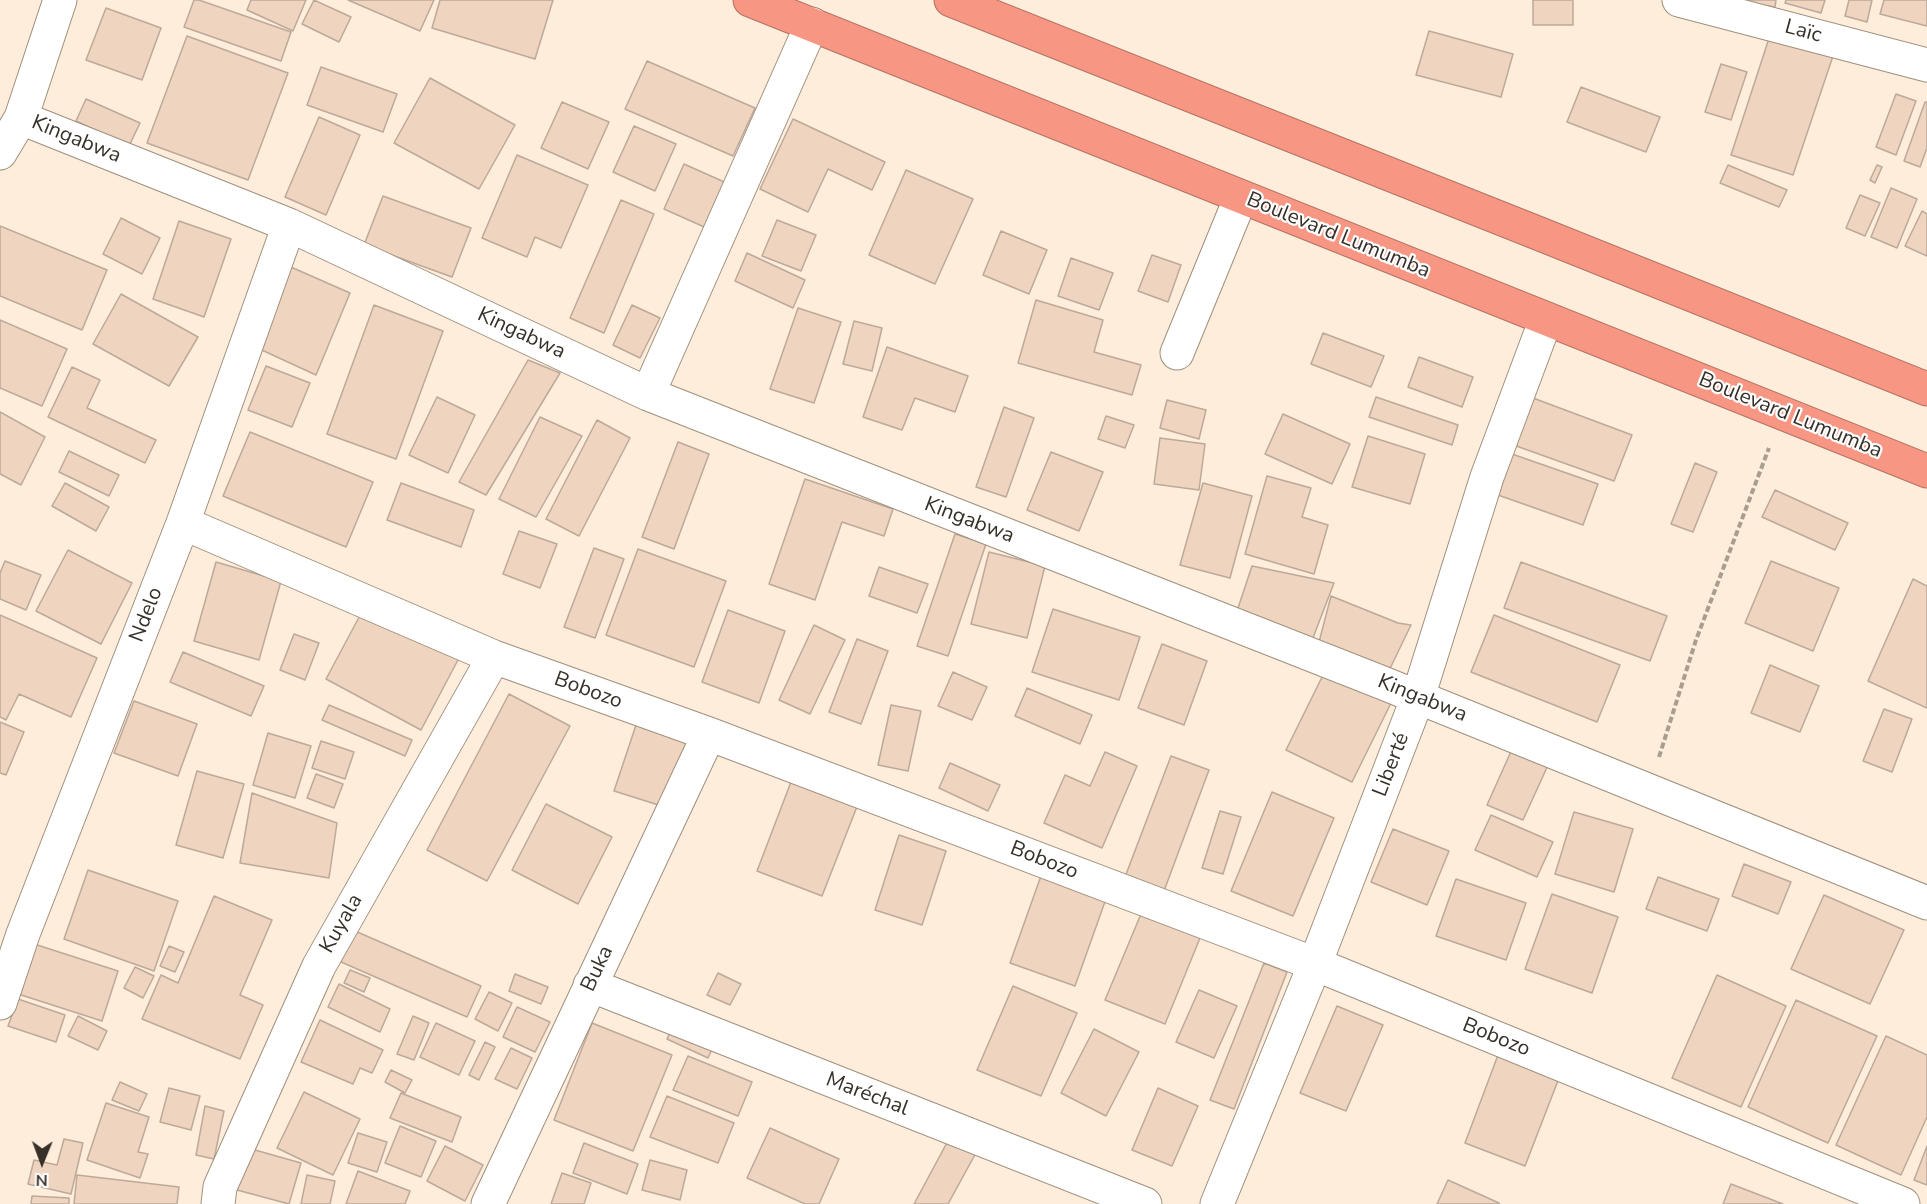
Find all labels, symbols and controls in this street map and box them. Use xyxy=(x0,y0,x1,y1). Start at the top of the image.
street label: Laïc xyxy=(1782,15,1824,49)
street label: Kingabwa xyxy=(28,111,124,169)
street label: Boulevard Lumumba xyxy=(1243,188,1433,284)
street label: Kingabwa xyxy=(473,303,569,365)
street label: Boulevard Lumumba xyxy=(1695,368,1885,464)
street label: Kingabwa xyxy=(921,492,1017,550)
street label: Ndelo xyxy=(125,584,169,646)
street label: Bobozo xyxy=(550,667,626,715)
street label: Kingabwa xyxy=(1374,670,1470,728)
street label: Liberté xyxy=(1368,730,1416,800)
street label: Bobozo xyxy=(1006,837,1082,885)
street label: Kuyala xyxy=(315,890,369,958)
street label: Buka xyxy=(577,942,619,996)
street label: Bobozo xyxy=(1458,1013,1534,1063)
street label: Maréchal xyxy=(822,1068,912,1122)
north arrow xyxy=(12,1132,72,1192)
text: N xyxy=(36,1169,48,1191)

